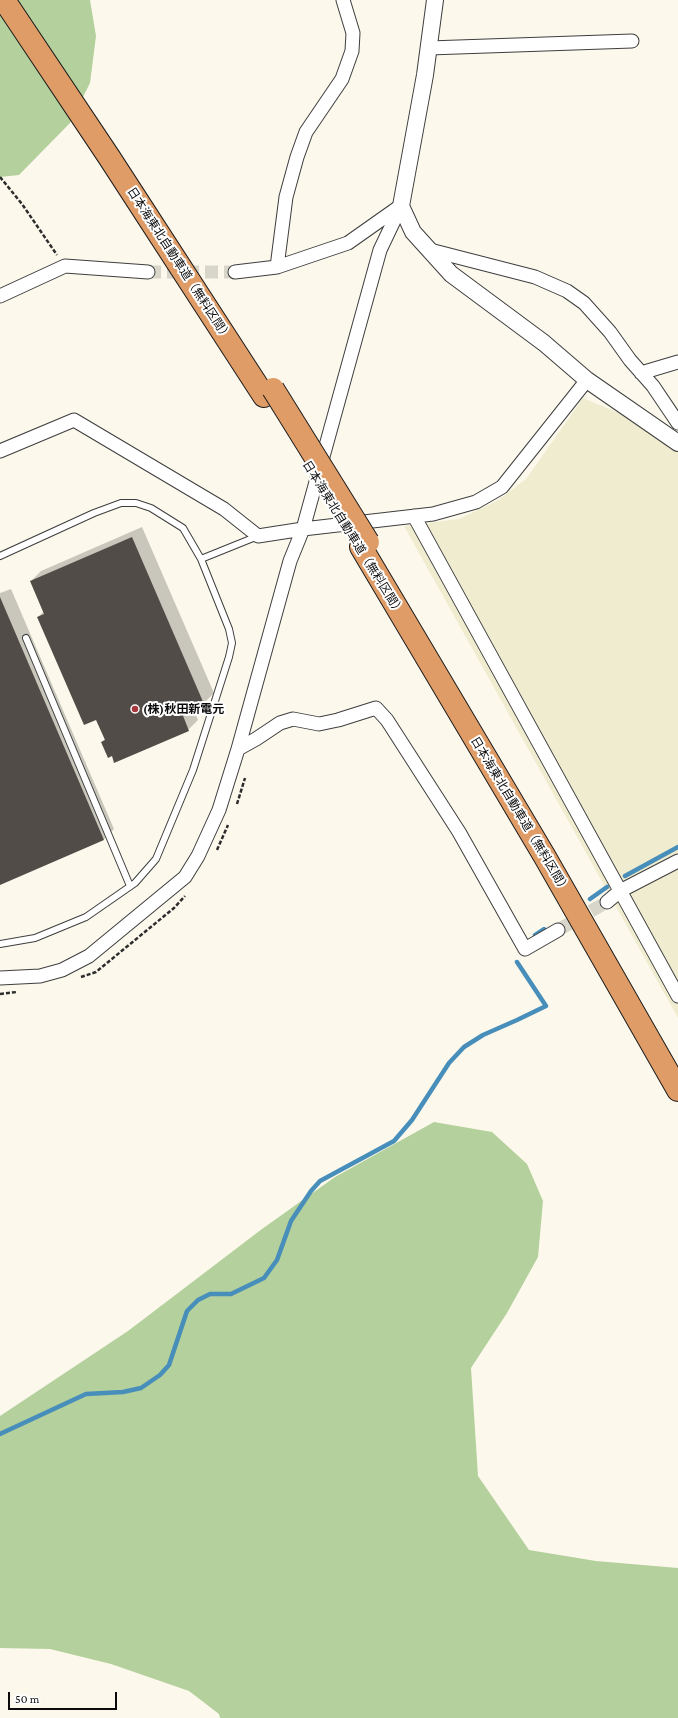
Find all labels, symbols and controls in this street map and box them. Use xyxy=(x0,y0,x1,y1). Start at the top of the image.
street label: 日本海東北自動車道（無料区間） xyxy=(124,185,234,343)
street label: 日本海東北自動車道（無料区間） xyxy=(299,458,407,618)
place label: (株)秋田新電元 xyxy=(143,702,224,716)
marker: (株)秋田新電元 xyxy=(130,704,140,714)
street label: 日本海東北自動車道（無料区間） xyxy=(467,734,573,896)
scale bar xyxy=(10,1684,119,1710)
text: 50 m xyxy=(15,1692,39,1706)

